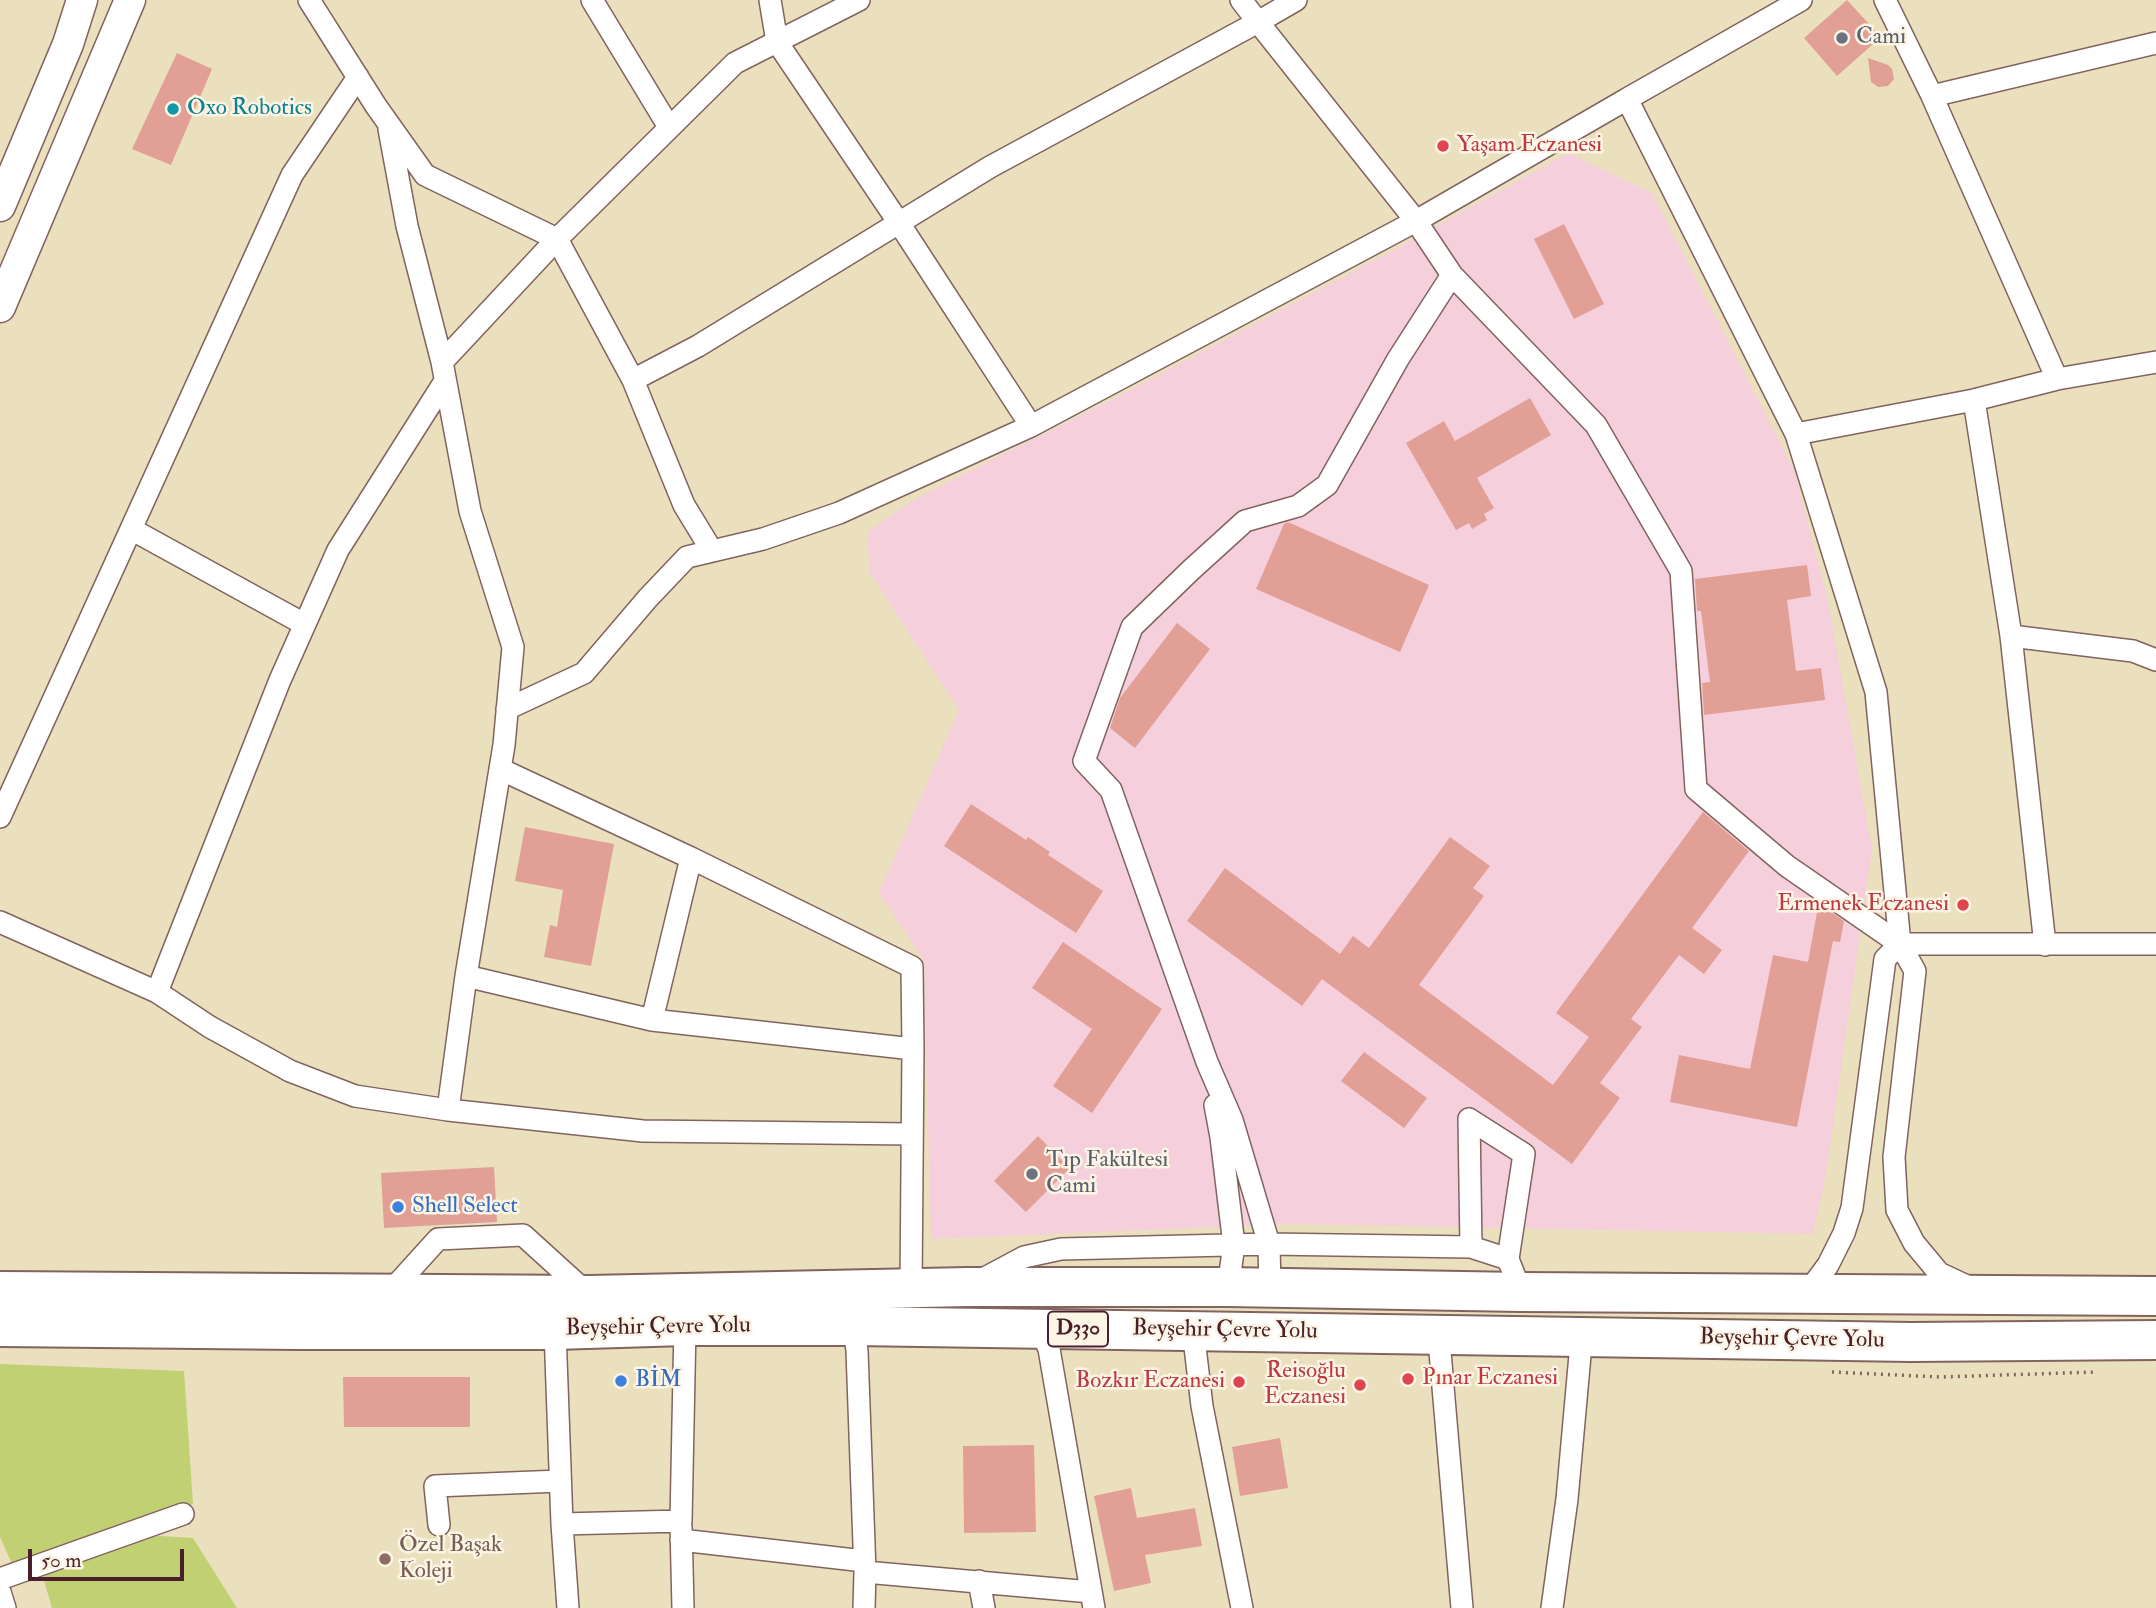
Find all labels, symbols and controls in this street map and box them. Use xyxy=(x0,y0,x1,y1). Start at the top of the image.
place label: Cami xyxy=(1856,24,1906,52)
marker: Cami xyxy=(1834,30,1850,46)
place label: Oxo Robotics xyxy=(187,95,312,123)
marker: Oxo Robotics xyxy=(165,101,181,117)
place label: Yaşam Eczanesi xyxy=(1457,132,1602,160)
marker: Yaşam Eczanesi xyxy=(1435,138,1451,154)
place label: Ermenek Eczanesi xyxy=(1777,891,1949,919)
marker: Ermenek Eczanesi xyxy=(1955,897,1971,913)
place label: Tıp Fakültesi Cami xyxy=(1046,1147,1168,1201)
marker: Tıp Fakültesi Cami xyxy=(1024,1166,1040,1182)
place label: Shell Select xyxy=(412,1193,518,1221)
marker: Shell Select xyxy=(390,1199,406,1215)
road number: D330 xyxy=(1048,1312,1108,1346)
street label: Beyşehir Çevre Yolu xyxy=(565,1313,751,1343)
street label: Beyşehir Çevre Yolu xyxy=(1132,1316,1318,1346)
street label: Beyşehir Çevre Yolu xyxy=(1699,1325,1885,1355)
place label: Reisoğlu Eczanesi xyxy=(1264,1358,1346,1412)
place label: Pınar Eczanesi xyxy=(1422,1365,1558,1393)
place label: BİM xyxy=(635,1367,682,1395)
place label: Bozkır Eczanesi xyxy=(1075,1368,1225,1396)
marker: Pınar Eczanesi xyxy=(1400,1371,1416,1387)
marker: BİM xyxy=(613,1373,629,1389)
marker: Bozkır Eczanesi xyxy=(1231,1374,1247,1390)
marker: Reisoğlu Eczanesi xyxy=(1352,1377,1368,1393)
place label: Özel Başak Koleji xyxy=(399,1532,502,1586)
scale bar xyxy=(32,1534,187,1578)
text: 50 m xyxy=(41,1547,82,1574)
marker: Özel Başak Koleji xyxy=(377,1551,393,1567)

